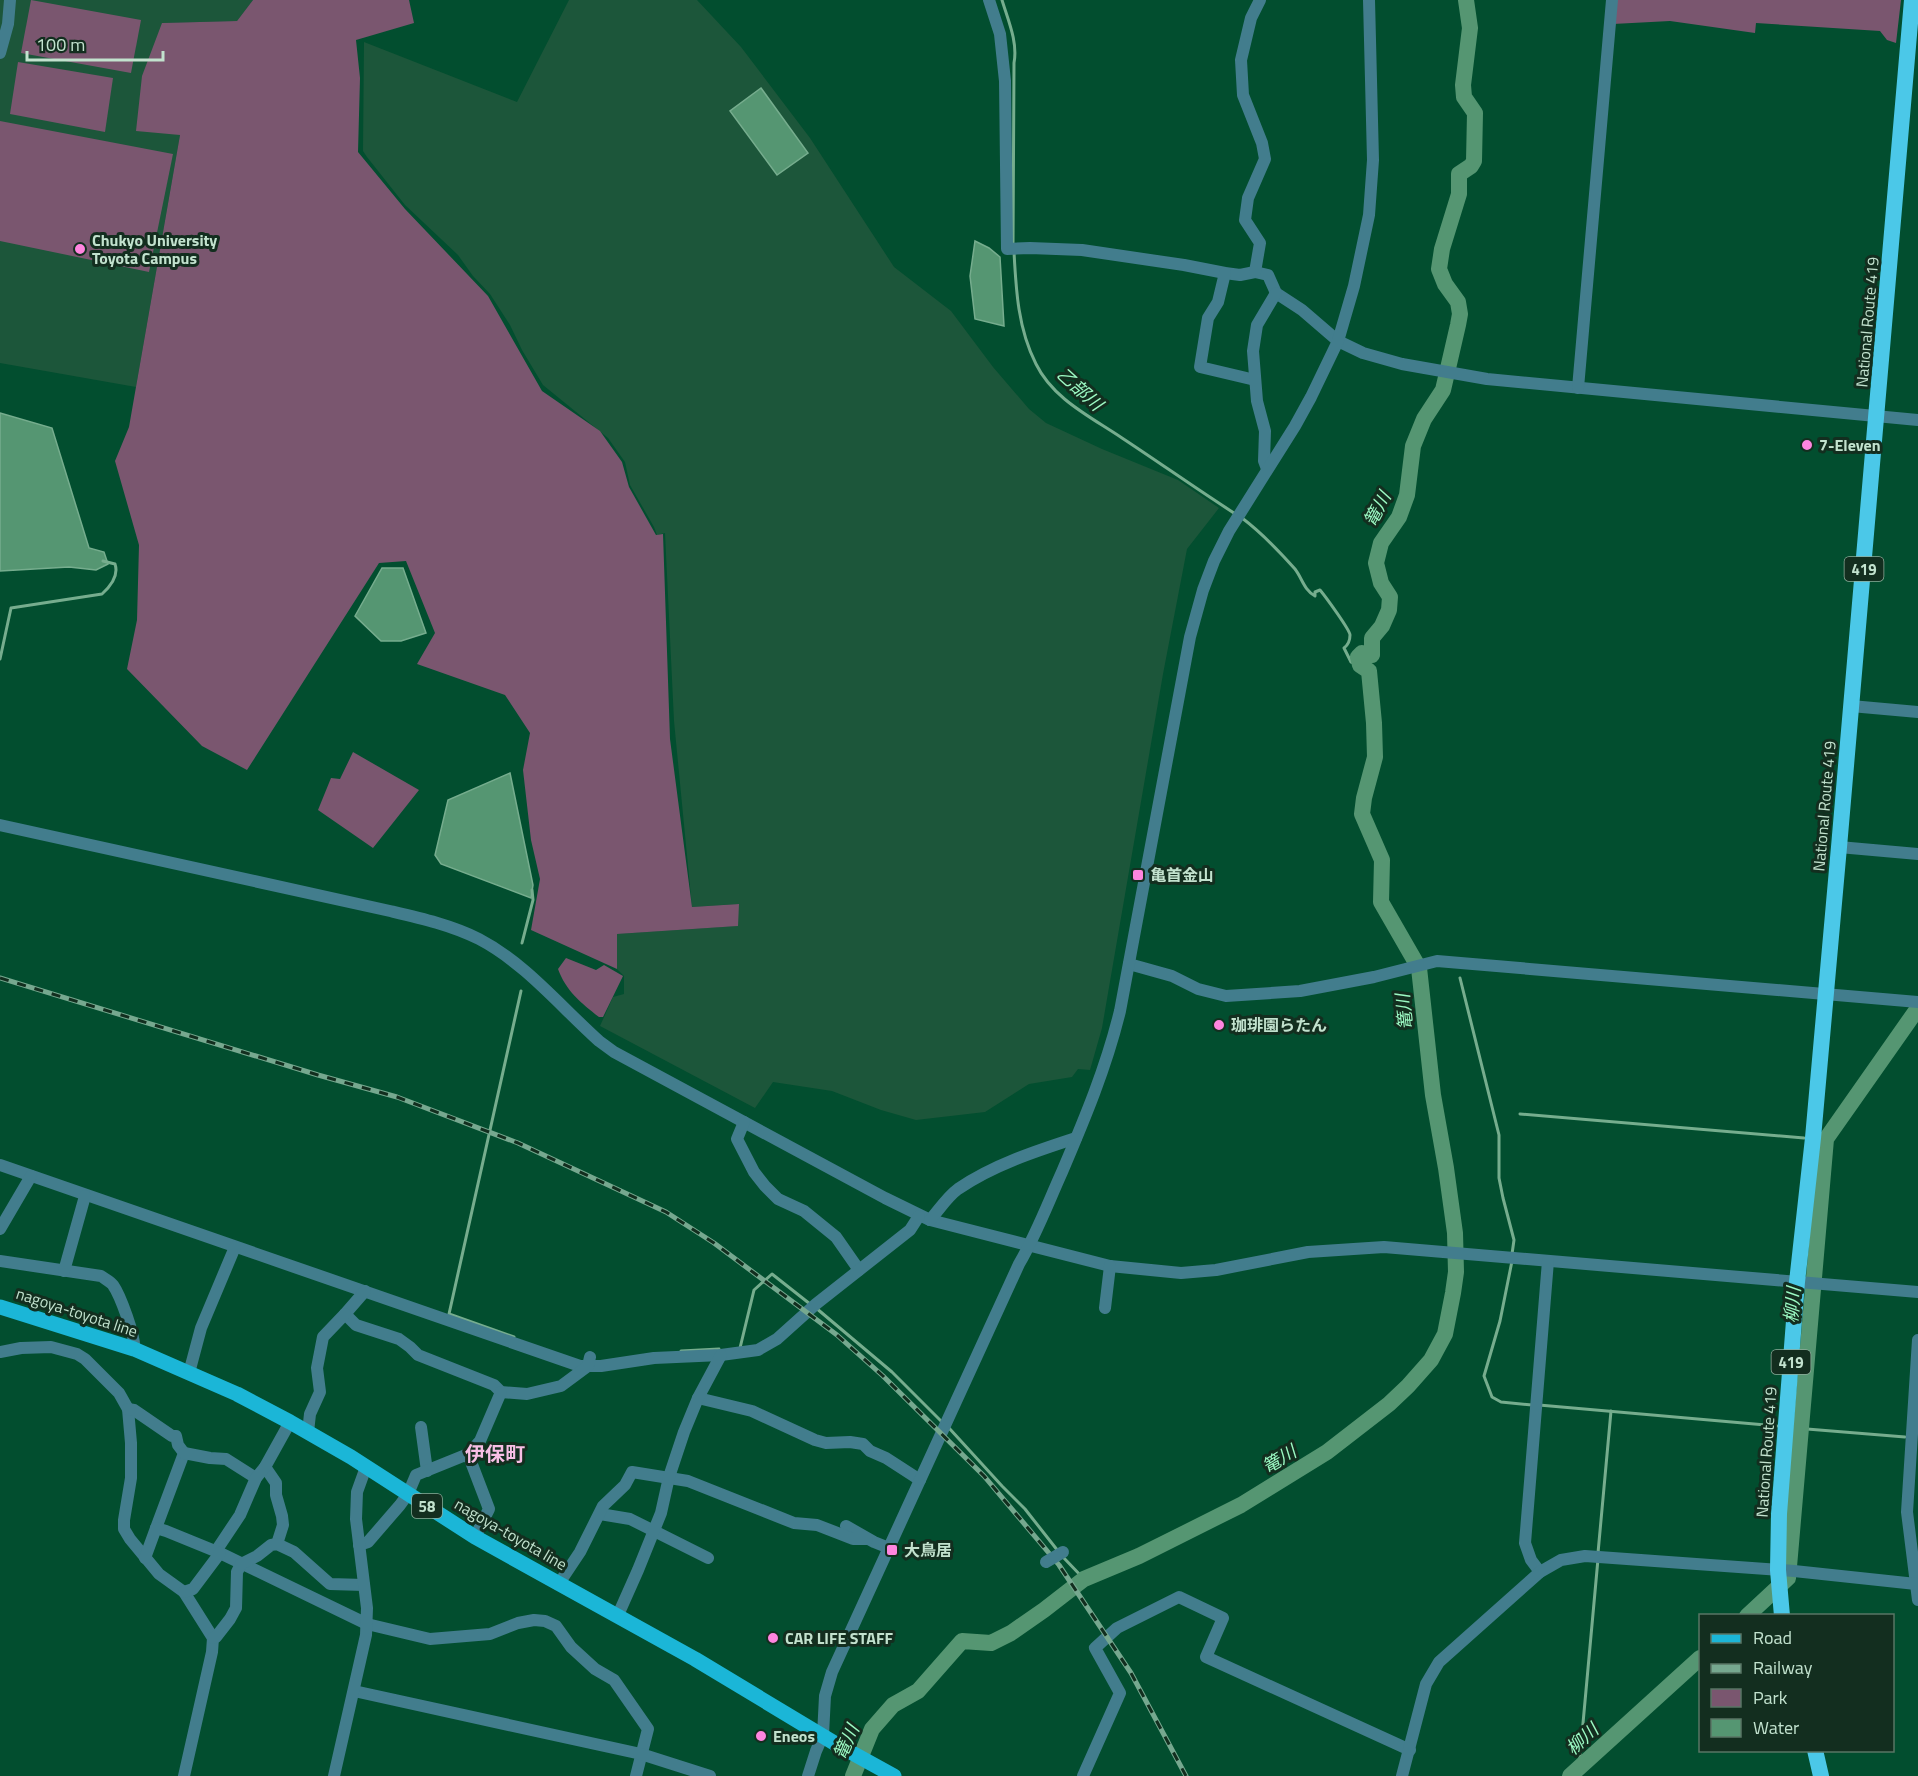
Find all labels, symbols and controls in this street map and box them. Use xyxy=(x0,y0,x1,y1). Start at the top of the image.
scale bar xyxy=(27,24,164,62)
text: 100 m xyxy=(36,31,85,58)
place label: Chukyo University Toyota Campus xyxy=(92,228,217,270)
marker: Chukyo University Toyota Campus xyxy=(73,242,87,256)
street label: National Route 419 xyxy=(1849,256,1885,388)
water label: 乙部川 xyxy=(1051,361,1111,418)
place label: 7-Eleven xyxy=(1819,433,1881,457)
marker: 7-Eleven xyxy=(1800,438,1814,452)
water label: 篭川 xyxy=(1357,485,1398,531)
road number: 419 xyxy=(1844,557,1884,581)
street label: National Route 419 xyxy=(1806,740,1842,872)
place label: 亀首金山 xyxy=(1150,863,1214,887)
marker: 亀首金山 xyxy=(1131,868,1145,882)
water label: 篭川 xyxy=(1388,991,1419,1031)
place label: 珈琲園らたん xyxy=(1231,1013,1327,1037)
marker: 珈琲園らたん xyxy=(1212,1018,1226,1032)
street label: nagoya-toyota line xyxy=(13,1281,141,1343)
water label: 柳川 xyxy=(1777,1284,1807,1324)
road number: 419 xyxy=(1772,1350,1810,1374)
street label: National Route 419 xyxy=(1749,1386,1783,1518)
water label: 篭川 xyxy=(1257,1437,1303,1480)
district label: 伊保町 xyxy=(465,1438,525,1469)
street label: nagoya-toyota line xyxy=(450,1492,572,1576)
road number: 58 xyxy=(412,1494,442,1518)
place label: 大鳥居 xyxy=(904,1538,952,1562)
marker: 大鳥居 xyxy=(885,1543,899,1557)
legend xyxy=(1699,1614,1894,1752)
text: Road xyxy=(1753,1624,1792,1651)
place label: CAR LIFE STAFF xyxy=(785,1626,893,1650)
marker: CAR LIFE STAFF xyxy=(766,1631,780,1645)
text: Railway xyxy=(1753,1654,1813,1681)
text: Park xyxy=(1753,1684,1788,1711)
text: Water xyxy=(1753,1714,1799,1741)
water label: 柳川 xyxy=(1560,1716,1606,1761)
water label: 篭川 xyxy=(826,1718,866,1764)
place label: Eneos xyxy=(773,1724,815,1748)
marker: Eneos xyxy=(754,1729,768,1743)

